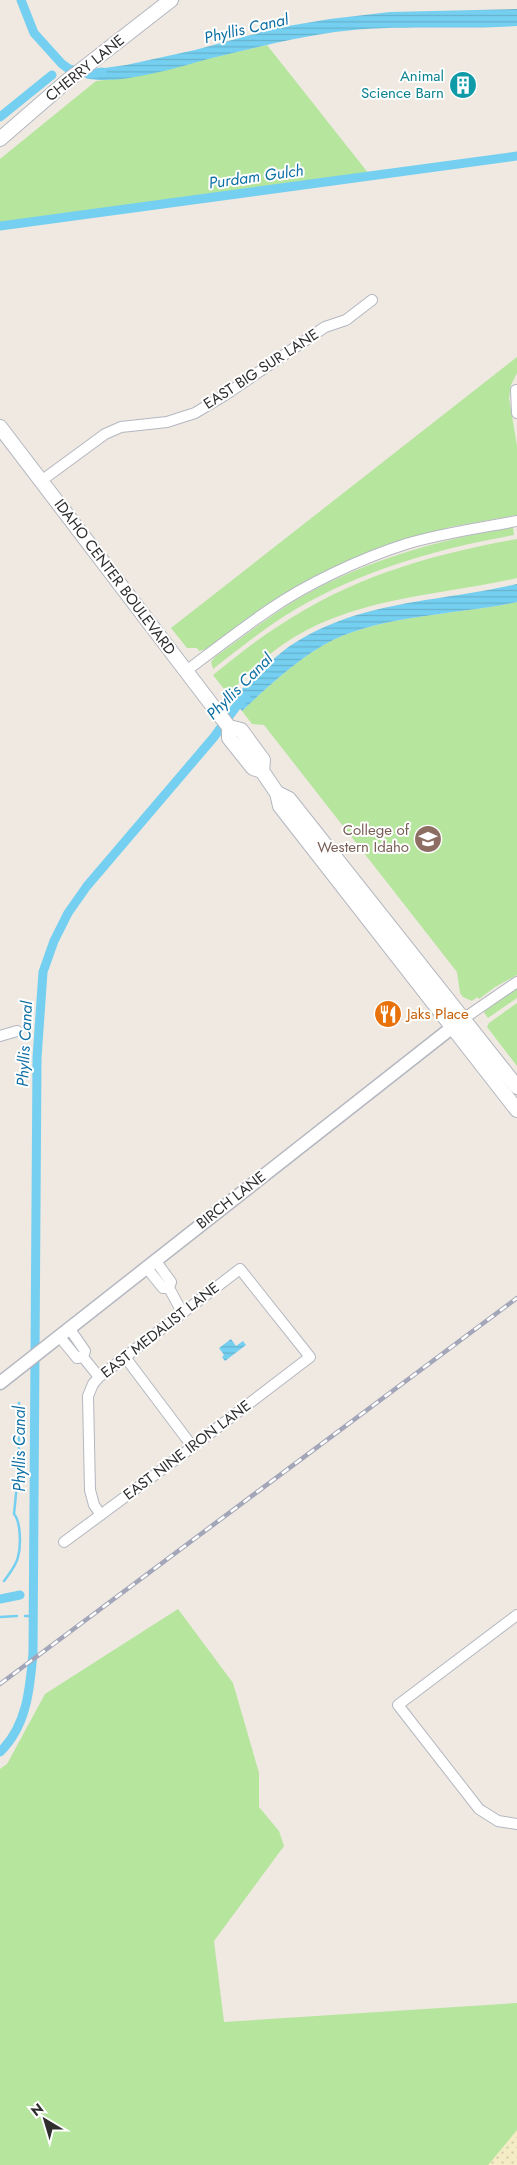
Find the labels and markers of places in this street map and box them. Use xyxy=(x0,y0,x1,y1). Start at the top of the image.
place label: Animal Science Barn xyxy=(361,65,444,104)
building icon: Animal Science Barn xyxy=(448,70,478,100)
place label: College of Western Idaho xyxy=(317,819,410,858)
school or university icon: College of Western Idaho xyxy=(413,824,443,854)
restaurant icon: Jaks Place xyxy=(373,999,403,1029)
place label: Jaks Place xyxy=(405,1003,469,1025)

